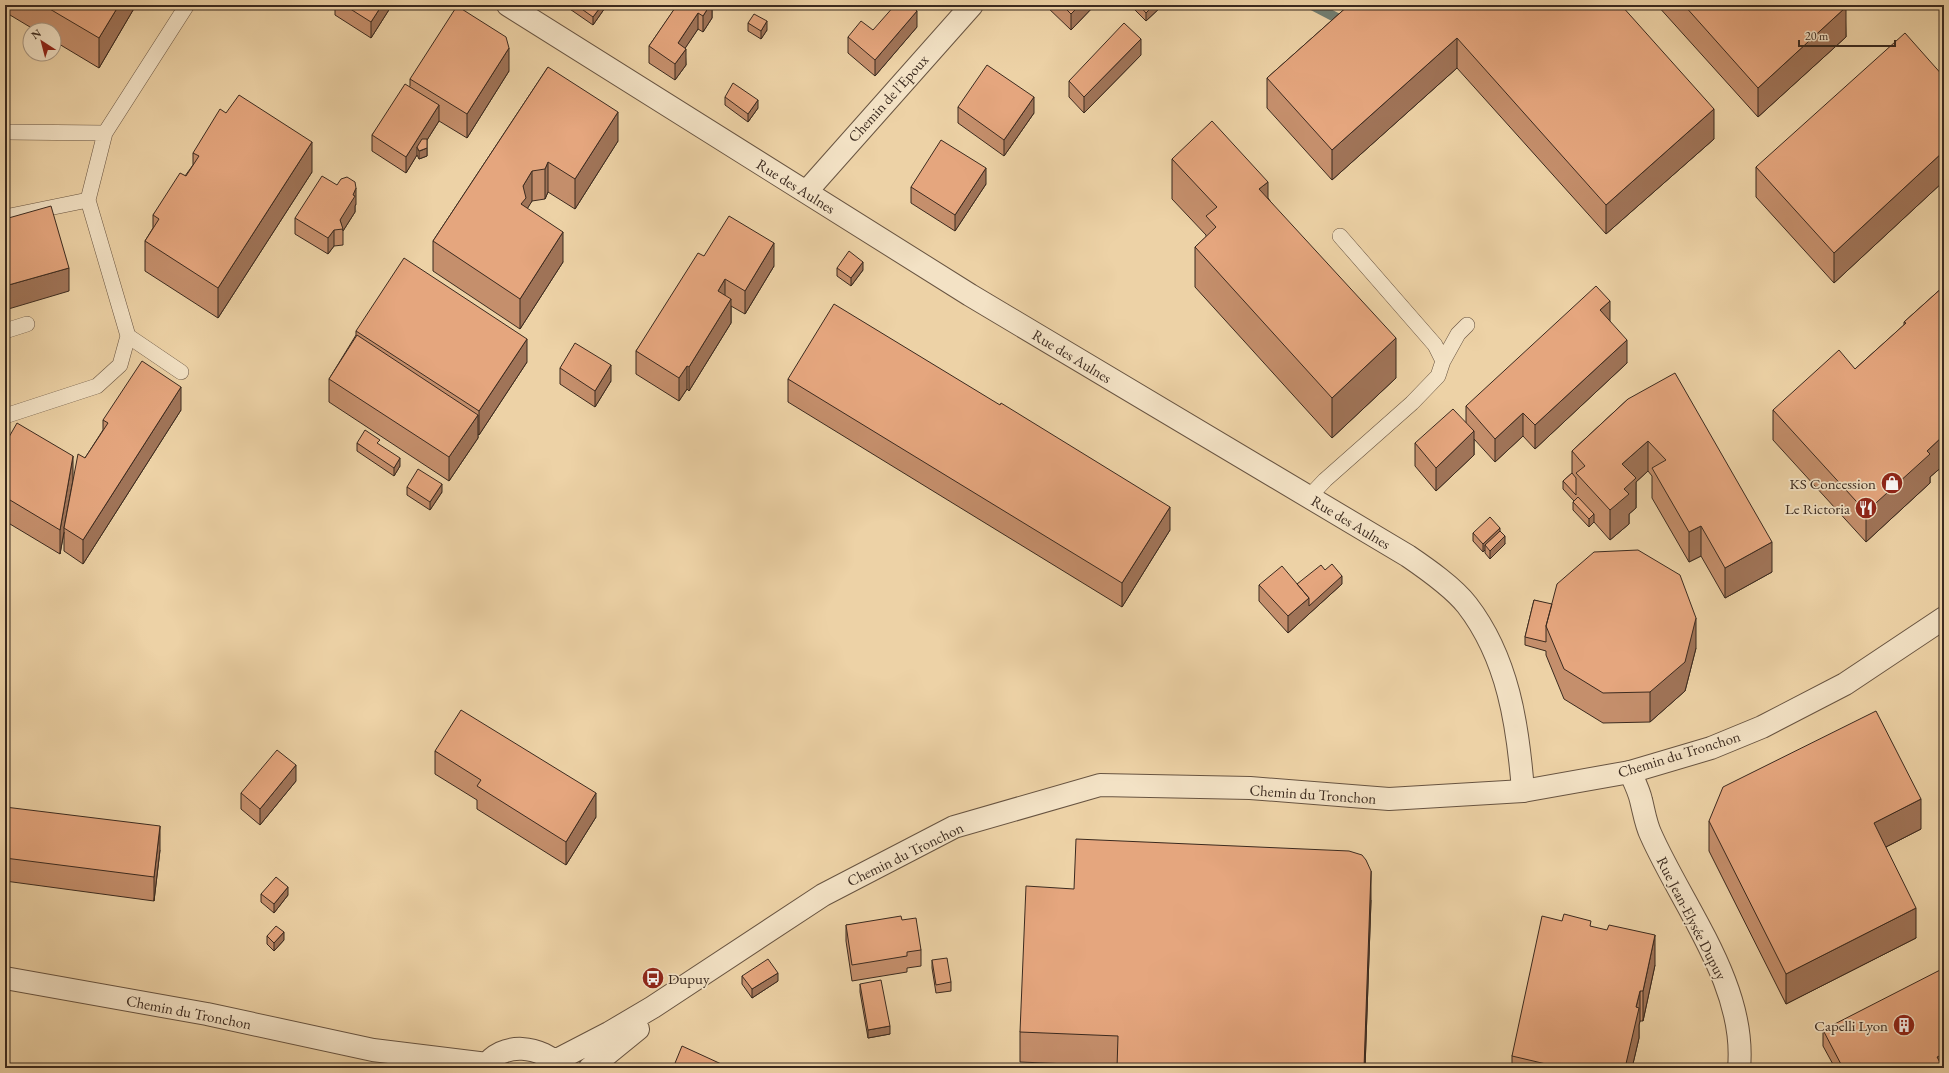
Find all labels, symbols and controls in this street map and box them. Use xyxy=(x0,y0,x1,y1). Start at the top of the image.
north arrow xyxy=(22,22,62,62)
scale bar xyxy=(1799,22,1895,48)
text: N xyxy=(28,26,44,42)
text: 20 m xyxy=(1805,28,1829,44)
street label: Chemin de l'Epoux xyxy=(844,50,933,146)
street label: Rue des Aulnes xyxy=(753,154,839,218)
street label: Rue des Aulnes xyxy=(1029,325,1115,387)
shop icon: KS Concession xyxy=(1879,470,1905,496)
place label: KS Concession xyxy=(1789,474,1876,493)
street label: Rue des Aulnes xyxy=(1308,491,1394,553)
restaurant icon: Le Rictoria xyxy=(1853,495,1879,521)
place label: Le Rictoria xyxy=(1785,499,1850,518)
street label: Chemin du Tronchon xyxy=(1615,726,1743,782)
street label: Chemin du Tronchon xyxy=(1249,780,1377,808)
street label: Chemin du Tronchon xyxy=(844,818,966,890)
street label: Rue Jean-Elysée Dupuy xyxy=(1653,853,1732,983)
bus stop icon: Dupuy xyxy=(640,965,666,991)
place label: Dupuy xyxy=(668,969,710,988)
street label: Chemin du Tronchon xyxy=(125,991,253,1033)
building icon: Capelli Lyon xyxy=(1891,1012,1917,1038)
place label: Capelli Lyon xyxy=(1814,1016,1888,1035)

